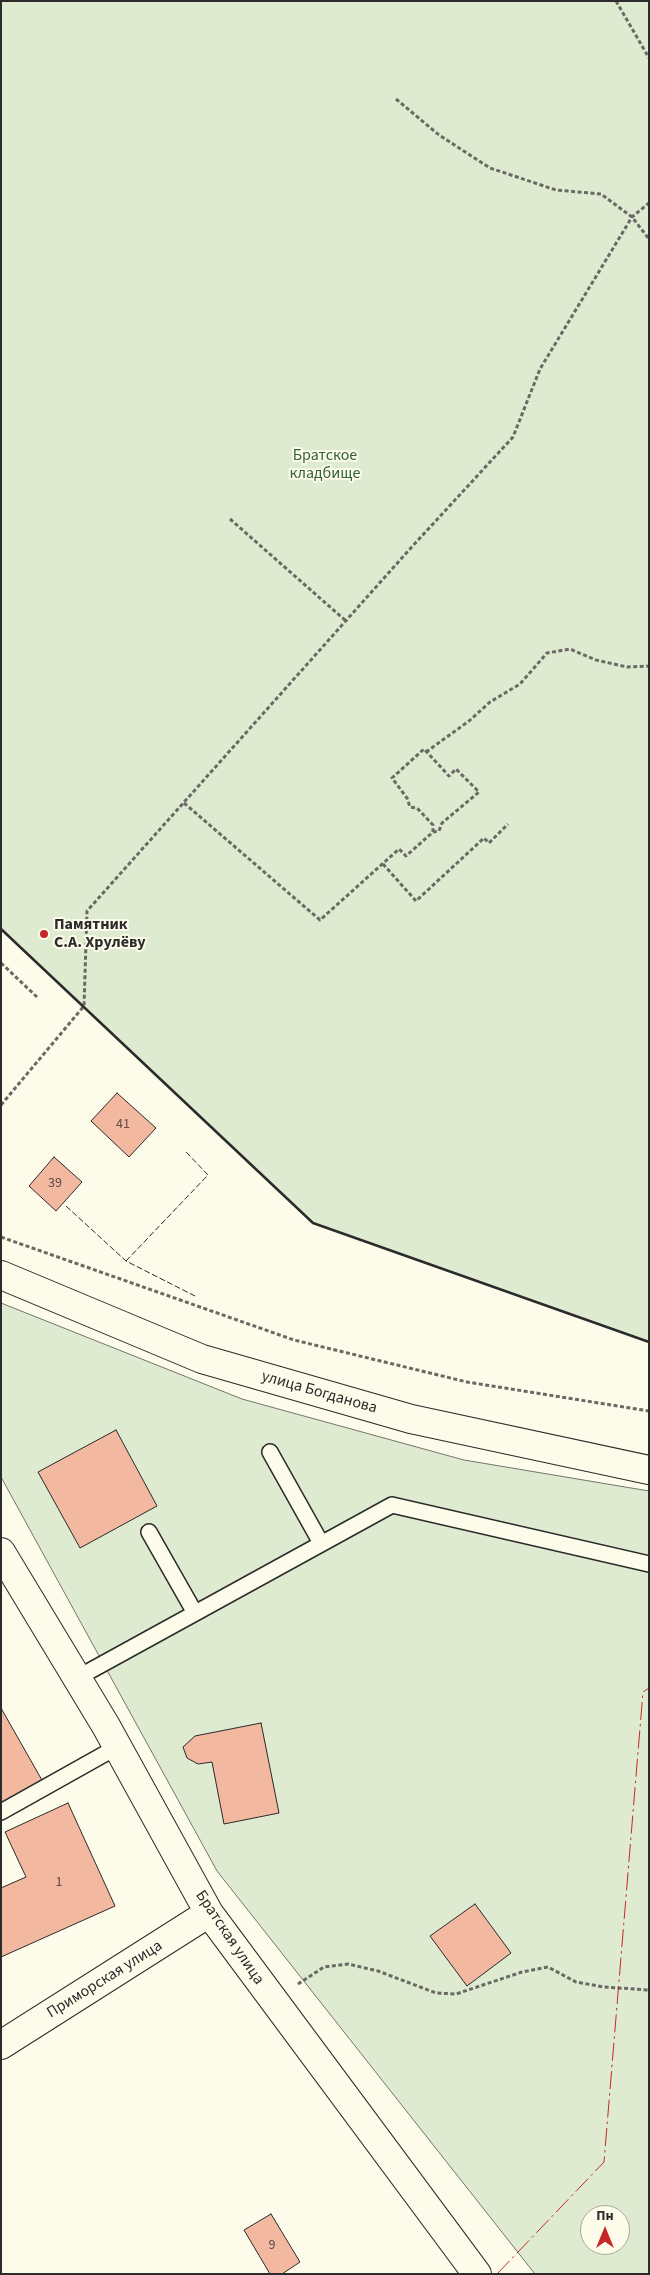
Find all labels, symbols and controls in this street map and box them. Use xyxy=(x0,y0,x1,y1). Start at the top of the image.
park label: Братское кладбище xyxy=(290,446,360,484)
place label: Памятник С.А. Хрулёву xyxy=(54,915,146,953)
marker: Памятник С.А. Хрулёву xyxy=(38,928,50,940)
house number: 41 xyxy=(116,1117,130,1133)
house number: 39 xyxy=(48,1176,62,1192)
street label: улица Богданова xyxy=(259,1367,379,1419)
house number: 1 xyxy=(56,1875,62,1891)
street label: Братская улица xyxy=(190,1887,268,1989)
street label: Приморская улица xyxy=(44,1937,166,2023)
north arrow xyxy=(580,2205,630,2255)
text: Пн xyxy=(596,2206,614,2226)
house number: 9 xyxy=(269,2238,275,2254)

